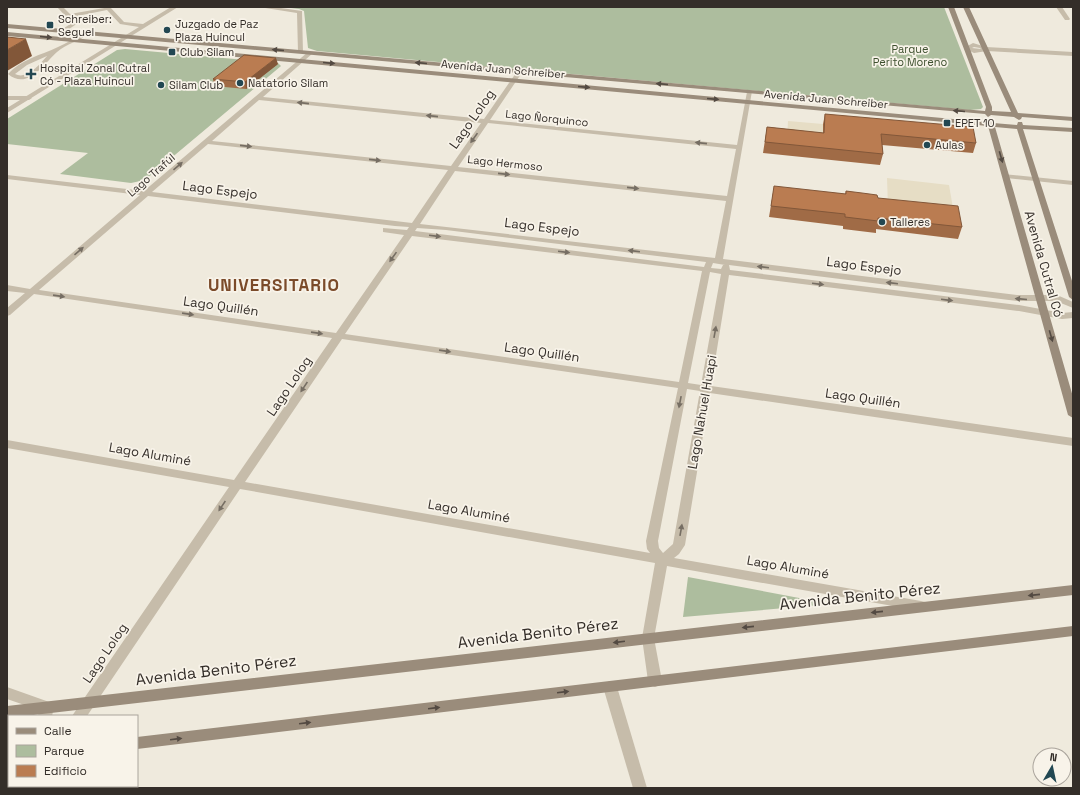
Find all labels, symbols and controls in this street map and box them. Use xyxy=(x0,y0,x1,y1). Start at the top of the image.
place label: Schreiber: Seguel xyxy=(58,12,112,39)
place label: Juzgado de Paz Plaza Huincul xyxy=(175,17,259,44)
marker: Schreiber: Seguel xyxy=(45,20,55,30)
marker: Juzgado de Paz Plaza Huincul xyxy=(162,25,172,35)
one-way arrow xyxy=(40,34,52,41)
park label: Parque Perito Moreno xyxy=(873,42,947,69)
place label: Club Silam xyxy=(180,45,234,59)
marker: Club Silam xyxy=(167,47,177,57)
one-way arrow xyxy=(272,47,284,53)
street label: Avenida Juan Schreiber xyxy=(440,57,566,81)
one-way arrow xyxy=(415,59,427,66)
one-way arrow xyxy=(323,60,335,67)
place label: Hospital Zonal Cutral Có - Plaza Huincul xyxy=(40,61,150,88)
marker: Hospital Zonal Cutral Có - Plaza Huincul xyxy=(25,68,37,80)
place label: Natatorio Silam xyxy=(248,76,328,90)
place label: Silam Club xyxy=(169,78,223,92)
marker: Natatorio Silam xyxy=(235,78,245,88)
marker: Silam Club xyxy=(156,80,166,90)
one-way arrow xyxy=(656,81,668,87)
one-way arrow xyxy=(578,83,590,90)
street label: Lago Lolog xyxy=(445,86,499,152)
street label: Avenida Juan Schreiber xyxy=(763,87,889,111)
one-way arrow xyxy=(707,95,719,102)
one-way arrow xyxy=(297,100,309,106)
street label: Lago Ñorquinco xyxy=(505,107,589,129)
one-way arrow xyxy=(953,107,965,114)
one-way arrow xyxy=(426,113,438,119)
place label: EPET 10 xyxy=(955,116,995,130)
marker: EPET 10 xyxy=(942,118,952,128)
one-way arrow xyxy=(471,132,478,144)
place label: Aulas xyxy=(935,138,964,152)
one-way arrow xyxy=(695,140,707,147)
marker: Aulas xyxy=(922,140,932,150)
one-way arrow xyxy=(239,143,252,149)
street label: Lago Trafúl xyxy=(124,151,178,199)
one-way arrow xyxy=(998,151,1004,163)
street label: Lago Hermoso xyxy=(467,152,544,174)
one-way arrow xyxy=(369,157,381,163)
one-way arrow xyxy=(172,162,183,171)
one-way arrow xyxy=(498,171,510,177)
street label: Lago Espejo xyxy=(181,177,259,203)
one-way arrow xyxy=(627,185,639,191)
street label: Avenida Cutral Có xyxy=(1021,209,1067,319)
street label: Lago Espejo xyxy=(503,214,581,240)
place label: Talleres xyxy=(890,215,930,229)
marker: Talleres xyxy=(877,217,887,227)
one-way arrow xyxy=(429,233,441,239)
one-way arrow xyxy=(74,247,84,256)
one-way arrow xyxy=(628,248,640,254)
one-way arrow xyxy=(558,249,570,255)
one-way arrow xyxy=(389,252,397,262)
street label: Lago Espejo xyxy=(825,253,903,279)
one-way arrow xyxy=(757,264,769,270)
district label: UNIVERSITARIO xyxy=(208,274,340,296)
one-way arrow xyxy=(812,280,824,287)
one-way arrow xyxy=(886,280,898,286)
street label: Lago Quillén xyxy=(182,292,260,320)
one-way arrow xyxy=(53,293,66,299)
one-way arrow xyxy=(1015,295,1027,302)
one-way arrow xyxy=(941,296,953,303)
one-way arrow xyxy=(182,311,194,317)
one-way arrow xyxy=(713,326,719,339)
one-way arrow xyxy=(311,330,323,336)
one-way arrow xyxy=(1048,330,1054,342)
street label: Lago Quillén xyxy=(503,338,581,366)
one-way arrow xyxy=(439,348,452,354)
street label: Lago Lolog xyxy=(263,353,315,419)
street label: Lago Nahuel Huapi xyxy=(684,354,720,470)
one-way arrow xyxy=(300,381,307,393)
street label: Lago Quillén xyxy=(824,384,902,412)
one-way arrow xyxy=(676,396,682,408)
street label: Lago Aluminé xyxy=(108,438,192,470)
street label: Lago Aluminé xyxy=(427,495,511,527)
one-way arrow xyxy=(218,501,226,511)
one-way arrow xyxy=(679,523,685,536)
street label: Lago Aluminé xyxy=(746,551,830,583)
street label: Avenida Benito Pérez xyxy=(778,577,942,615)
one-way arrow xyxy=(1028,591,1040,598)
one-way arrow xyxy=(871,609,883,616)
street label: Avenida Benito Pérez xyxy=(456,613,620,653)
street label: Lago Lolog xyxy=(79,620,131,686)
one-way arrow xyxy=(742,624,754,630)
one-way arrow xyxy=(613,639,625,645)
street label: Avenida Benito Pérez xyxy=(134,650,298,690)
one-way arrow xyxy=(557,689,569,696)
one-way arrow xyxy=(428,705,440,711)
legend xyxy=(8,715,138,787)
one-way arrow xyxy=(299,720,311,726)
text: Calle xyxy=(44,723,72,739)
one-way arrow xyxy=(170,736,182,742)
text: Parque xyxy=(44,743,84,759)
north arrow xyxy=(1032,747,1072,787)
text: N xyxy=(1049,750,1058,765)
text: Edificio xyxy=(44,763,87,779)

